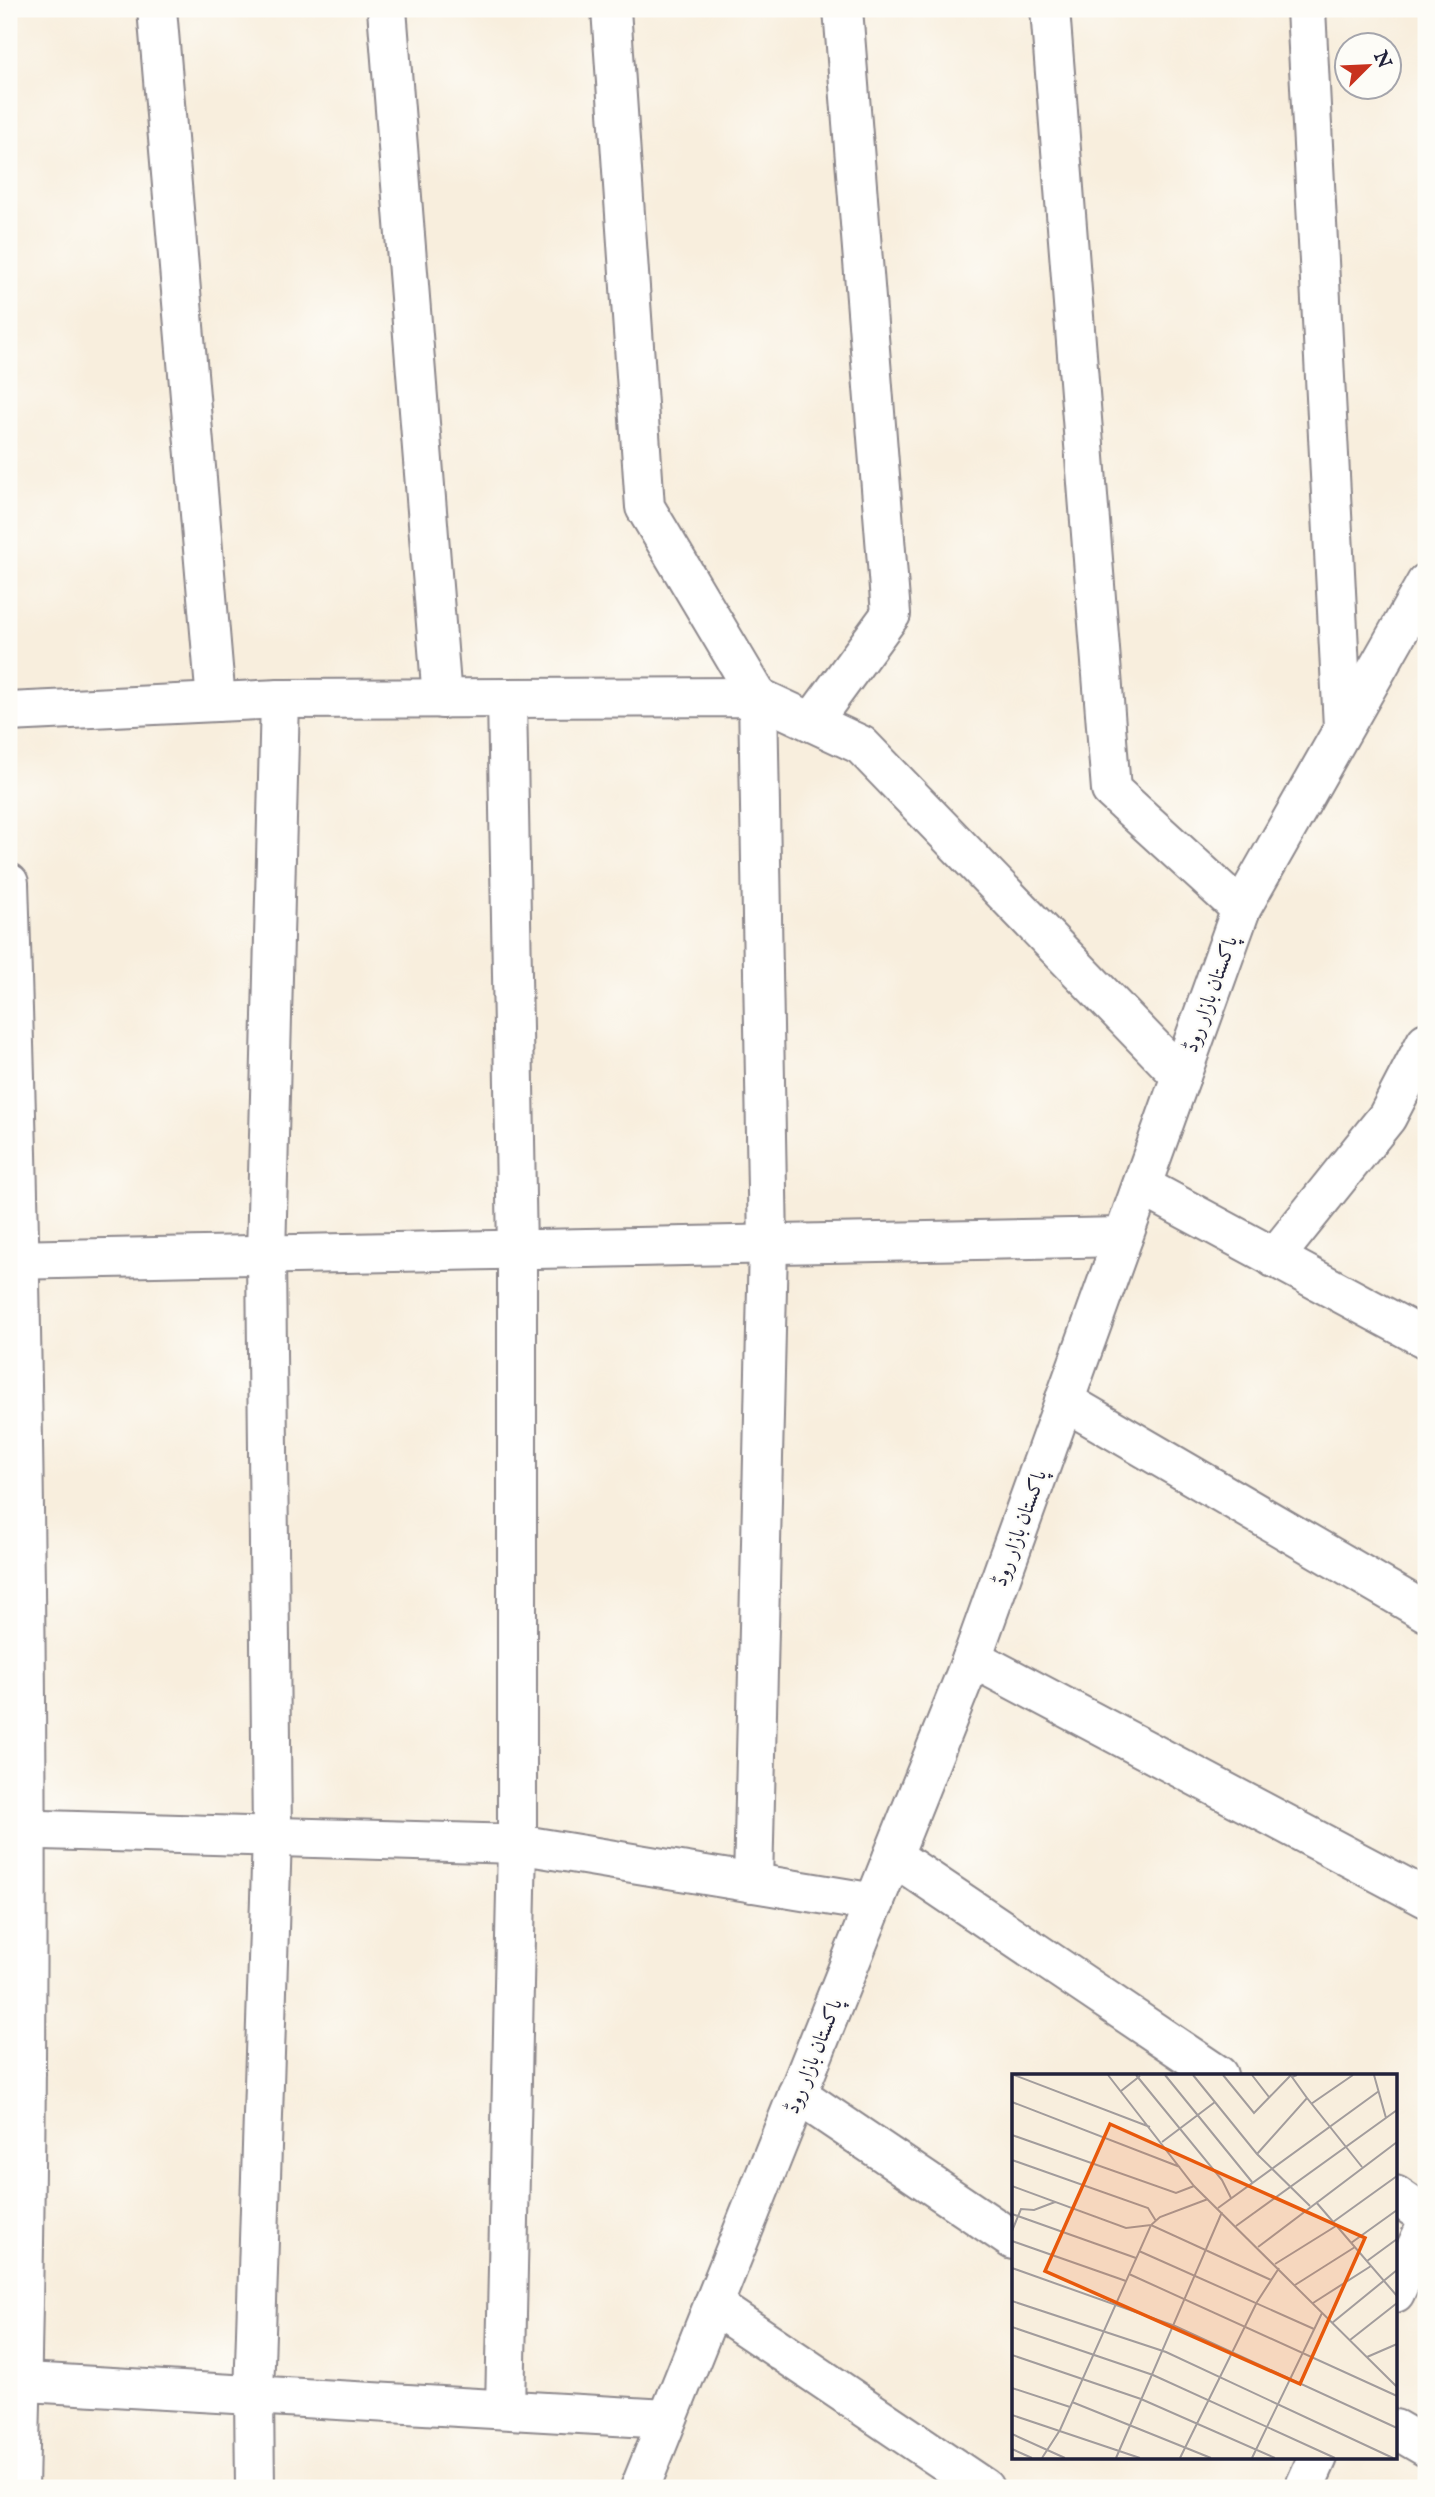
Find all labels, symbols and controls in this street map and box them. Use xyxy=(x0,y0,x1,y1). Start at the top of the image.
north arrow xyxy=(1334,32,1404,102)
text: N xyxy=(1367,47,1396,73)
street label: پاکستان بازار روڈ xyxy=(1178,932,1245,1056)
street label: پاکستان بازار روڈ xyxy=(987,1466,1054,1590)
street label: پاکستان بازار روڈ xyxy=(779,1994,850,2118)
inset map xyxy=(1012,2074,1396,2458)

